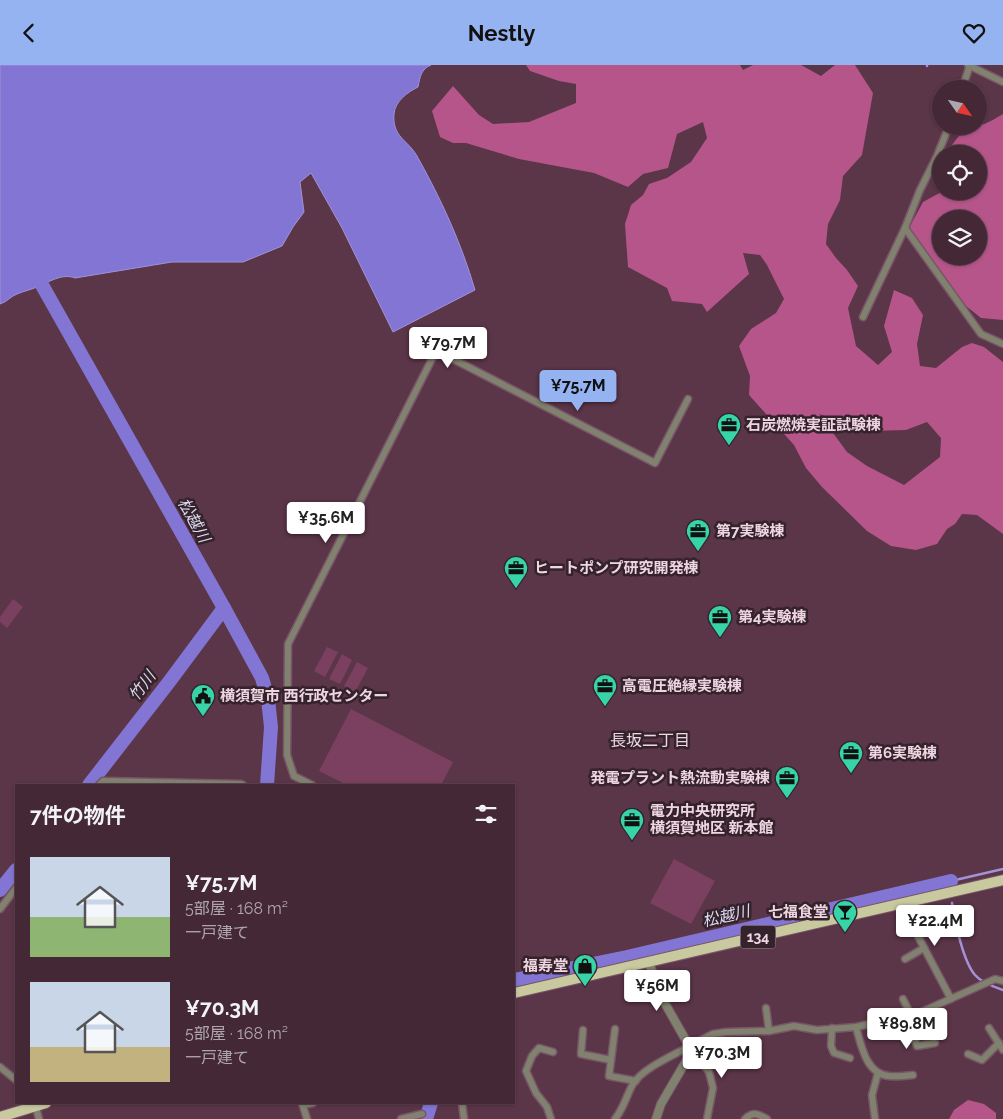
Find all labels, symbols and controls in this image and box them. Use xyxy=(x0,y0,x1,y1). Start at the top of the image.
icon: back xyxy=(15,19,43,47)
icon: heart xyxy=(960,19,988,47)
text: Nestly xyxy=(468,20,535,46)
north arrow xyxy=(932,80,988,135)
map controls xyxy=(932,80,987,265)
button: locate xyxy=(932,145,987,200)
button: layers xyxy=(932,210,987,265)
pin: ¥79.7M xyxy=(407,327,489,369)
text: ¥79.7M xyxy=(420,333,476,352)
pin: ¥75.7M xyxy=(537,369,619,412)
text: ¥75.7M xyxy=(550,376,606,395)
office icon: 石炭燃焼実証試験棟 xyxy=(716,412,742,446)
place label: 石炭燃焼実証試験棟 xyxy=(746,416,881,434)
water label: 松越川 xyxy=(174,494,215,547)
pin: ¥35.6M xyxy=(285,501,367,544)
text: ¥35.6M xyxy=(298,508,354,527)
office icon: 第7実験棟 xyxy=(685,518,711,552)
place label: 第7実験棟 xyxy=(716,522,784,540)
office icon: ヒートポンプ研究開発棟 xyxy=(503,555,529,589)
place label: ヒートポンプ研究開発棟 xyxy=(534,559,699,577)
office icon: 第4実験棟 xyxy=(707,604,733,638)
place label: 第4実験棟 xyxy=(738,608,807,626)
water label: 竹川 xyxy=(125,666,160,705)
office icon: 高電圧絶縁実験棟 xyxy=(592,673,618,707)
place label: 高電圧絶縁実験棟 xyxy=(622,677,742,695)
public building icon: 横須賀市 西行政センター xyxy=(190,683,216,717)
place label: 横須賀市 西行政センター xyxy=(220,687,389,705)
district label: 長坂二丁目 xyxy=(610,731,690,750)
office icon: 第6実験棟 xyxy=(838,740,864,774)
place label: 第6実験棟 xyxy=(868,744,937,762)
office icon: 発電プラント熱流動実験棟 xyxy=(774,765,800,799)
place label: 発電プラント熱流動実験棟 xyxy=(590,769,770,787)
icon: filters xyxy=(472,800,500,828)
place label: 電力中央研究所 横須賀地区 新本館 xyxy=(650,802,774,837)
text: 7件の物件 xyxy=(30,803,126,828)
office icon: 電力中央研究所 横須賀地区 新本館 xyxy=(619,807,645,841)
text: ¥75.7M xyxy=(185,870,257,895)
icon: home xyxy=(70,877,130,937)
text: 5部屋 · 168 m² xyxy=(185,899,288,918)
bar icon: 七福食堂 xyxy=(832,899,858,933)
water label: 松越川 xyxy=(700,901,753,931)
place label: 七福食堂 xyxy=(768,903,828,921)
pin: ¥22.4M xyxy=(894,905,976,947)
text: ¥22.4M xyxy=(907,911,963,930)
text: 一戸建て xyxy=(185,923,249,942)
road number: 134 xyxy=(740,925,776,949)
shop icon: 福寿堂 xyxy=(572,953,598,987)
place label: 福寿堂 xyxy=(522,957,568,975)
pin: ¥56M xyxy=(627,969,687,1012)
text: ¥56M xyxy=(635,976,679,995)
text: ¥70.3M xyxy=(185,995,259,1020)
icon: home xyxy=(70,1002,130,1062)
pin: ¥89.8M xyxy=(866,1007,948,1050)
text: ¥89.8M xyxy=(878,1014,936,1033)
text: 5部屋 · 168 m² xyxy=(185,1024,288,1043)
pin: ¥70.3M xyxy=(681,1037,763,1079)
text: ¥70.3M xyxy=(694,1043,750,1062)
text: 一戸建て xyxy=(185,1048,249,1067)

